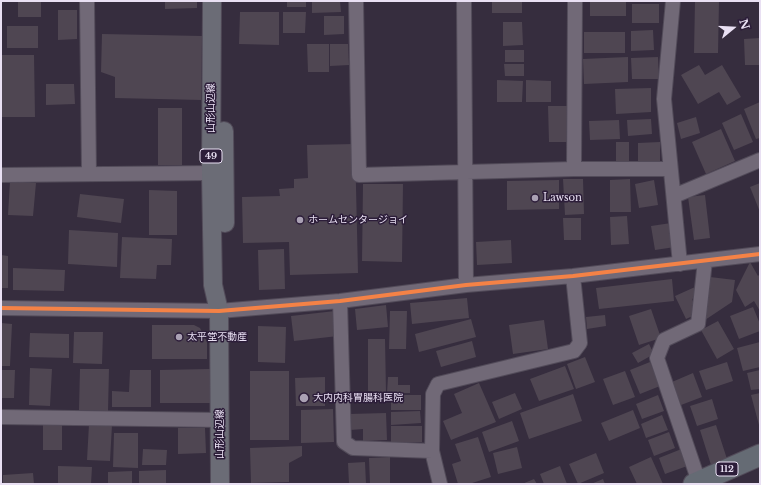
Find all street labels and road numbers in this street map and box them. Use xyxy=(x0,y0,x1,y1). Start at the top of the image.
street label: 山形山辺線 xyxy=(205,83,217,133)
road number: 49 xyxy=(200,149,222,163)
street label: 山形山辺線 xyxy=(214,409,226,459)
road number: 112 xyxy=(716,462,738,476)

